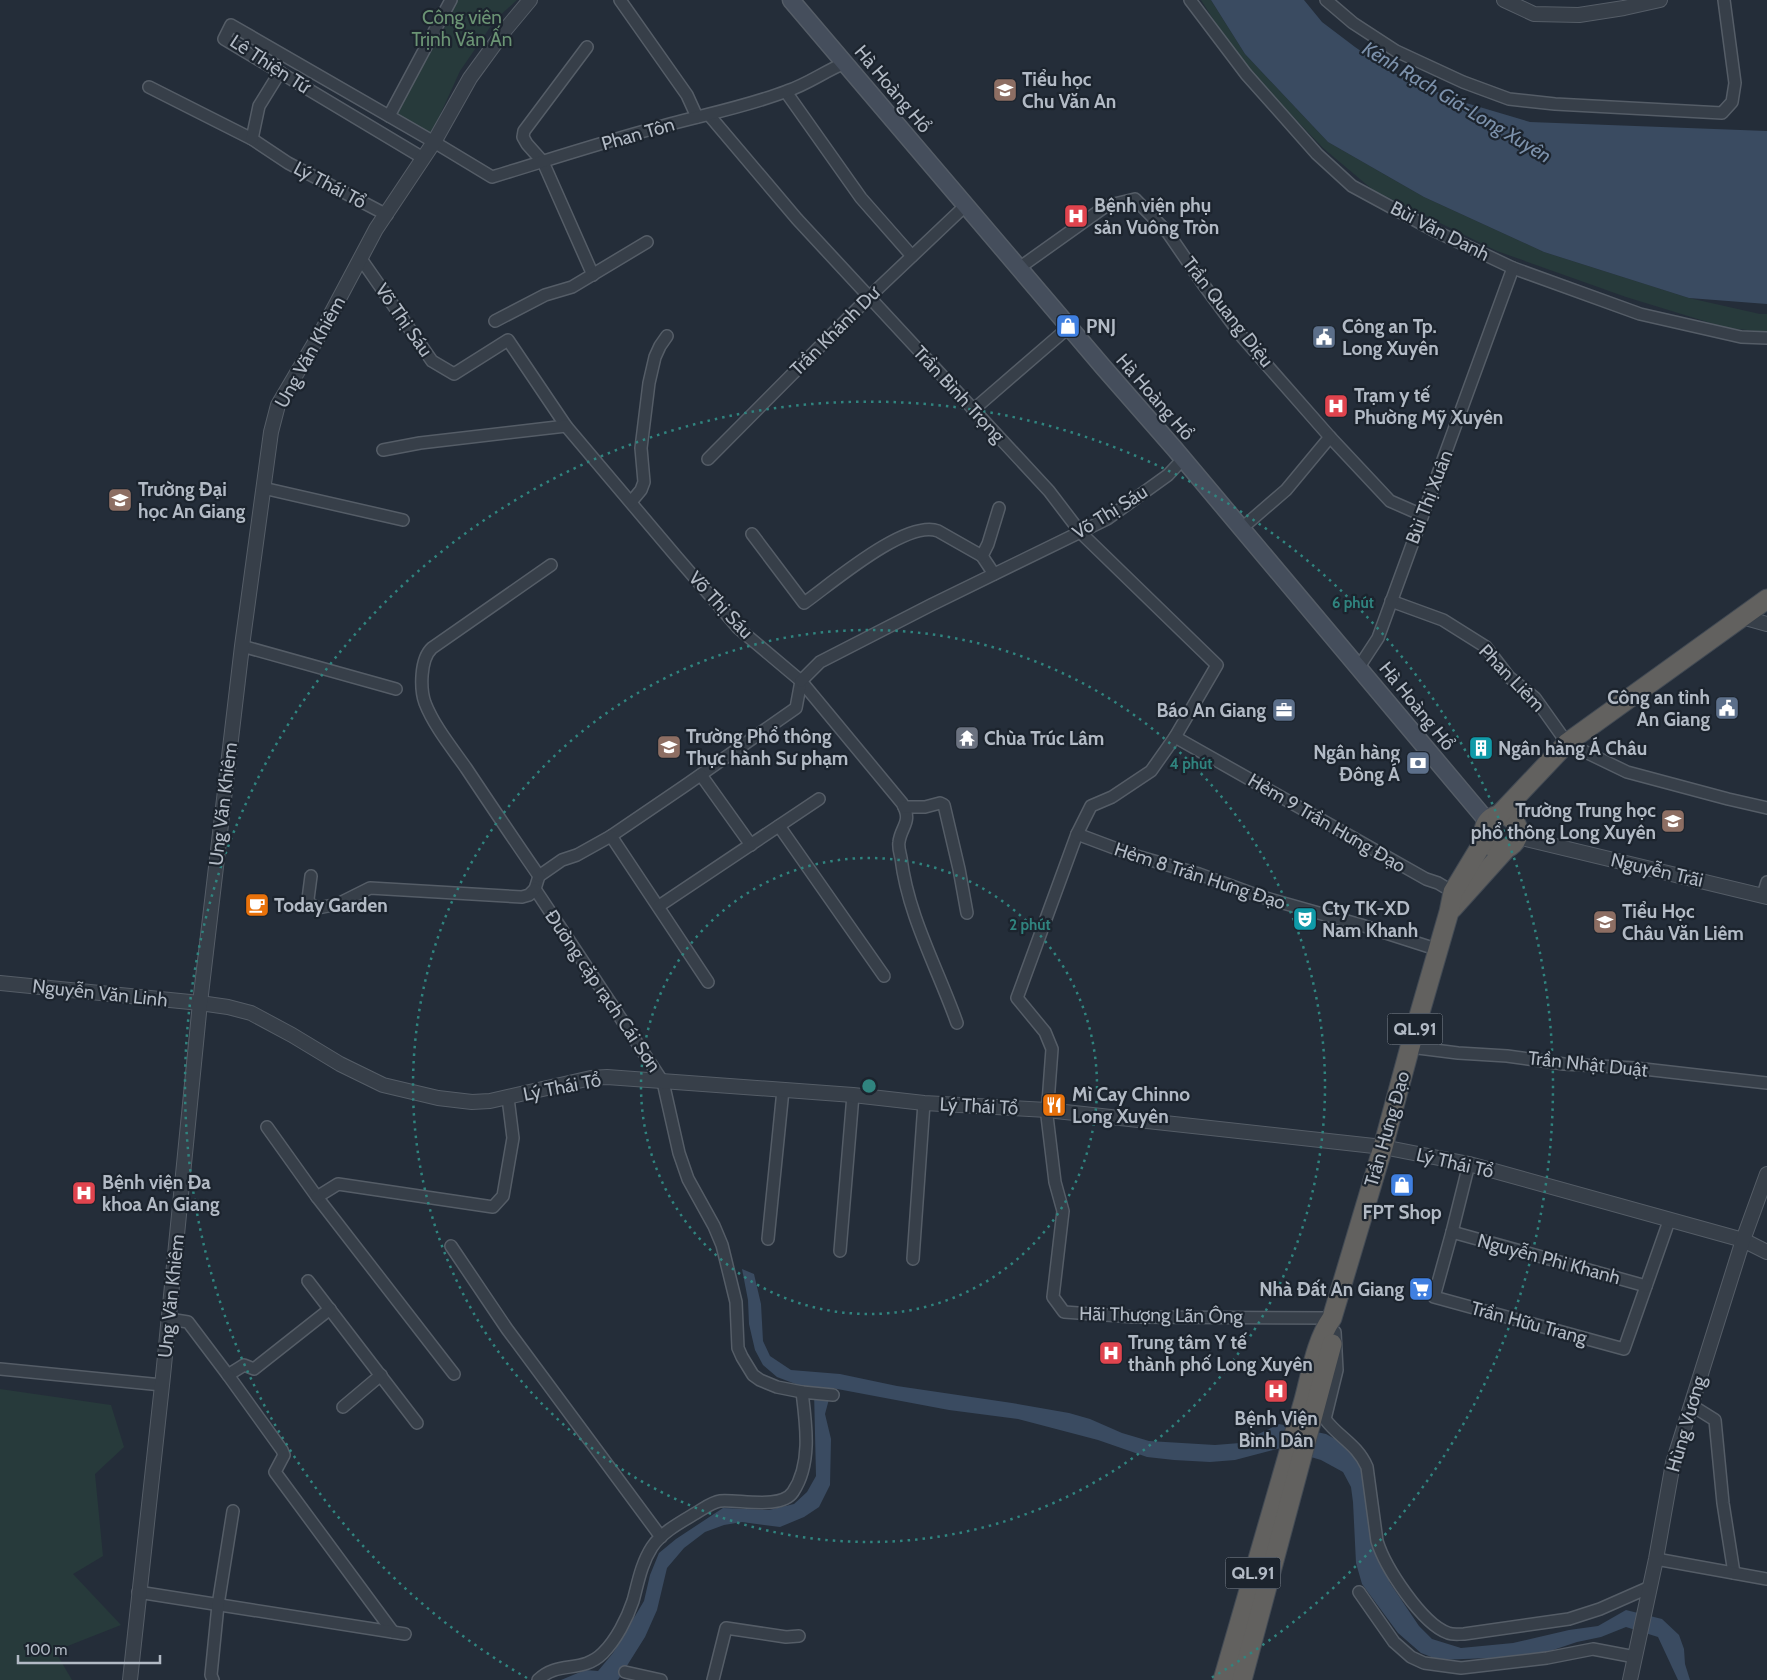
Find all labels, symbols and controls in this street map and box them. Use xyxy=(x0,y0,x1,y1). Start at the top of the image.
park label: Công viên Trịnh Văn Ấn xyxy=(412,6,512,51)
street label: Lê Thiện Tứ xyxy=(226,30,316,99)
water label: Kênh Rạch Giá-Long Xuyên xyxy=(1358,36,1556,168)
street label: Hà Hoàng Hổ xyxy=(850,41,936,137)
place label: Tiểu học Chu Văn An xyxy=(1022,68,1116,113)
school or university icon: Tiểu học Chu Văn An xyxy=(992,77,1018,103)
street label: Phan Tôn xyxy=(599,113,677,155)
street label: Lý Thái Tổ xyxy=(290,156,370,214)
place label: Bệnh viện phụ sản Vuông Tròn xyxy=(1094,194,1219,239)
street label: Bùi Văn Danh xyxy=(1387,196,1493,266)
hospital icon: Bệnh viện phụ sản Vuông Tròn xyxy=(1063,203,1089,229)
street label: Trần Quang Diệu xyxy=(1178,252,1278,372)
street label: Võ Thị Sáu xyxy=(370,279,438,361)
street label: Trần Khánh Dư xyxy=(785,280,886,381)
street label: Ung Văn Khiêm xyxy=(270,292,350,412)
shop icon: PNJ xyxy=(1055,313,1081,339)
place label: PNJ xyxy=(1086,315,1116,338)
place label: Công an Tp. Long Xuyên xyxy=(1342,315,1439,360)
public building icon: Công an Tp. Long Xuyên xyxy=(1311,324,1337,350)
street label: Trần Bình Trọng xyxy=(908,341,1010,447)
street label: Hà Hoàng Hổ xyxy=(1111,349,1199,445)
place label: Trạm y tế Phường Mỹ Xuyên xyxy=(1354,384,1503,429)
hospital icon: Trạm y tế Phường Mỹ Xuyên xyxy=(1323,393,1349,419)
street label: Bùi Thị Xuân xyxy=(1401,447,1457,547)
place label: Trường Đại học An Giang xyxy=(138,478,246,523)
street label: Võ Thị Sáu xyxy=(1068,480,1152,544)
school or university icon: Trường Đại học An Giang xyxy=(107,487,133,513)
street label: Võ Thị Sáu xyxy=(684,566,758,644)
text: 6 phút xyxy=(1332,594,1374,612)
street label: Phan Liêm xyxy=(1474,639,1550,717)
street label: Hà Hoàng Hổ xyxy=(1374,657,1460,755)
place label: Công an tỉnh An Giang xyxy=(1607,686,1710,731)
public building icon: Công an tỉnh An Giang xyxy=(1714,695,1740,721)
office icon: Báo An Giang xyxy=(1271,697,1297,723)
place label: Báo An Giang xyxy=(1156,699,1266,722)
place label: Trường Phổ thông Thực hành Sư phạm xyxy=(686,725,848,770)
temple icon: Chùa Trúc Lâm xyxy=(954,725,980,751)
place label: Chùa Trúc Lâm xyxy=(984,727,1104,750)
school or university icon: Trường Phổ thông Thực hành Sư phạm xyxy=(656,734,682,760)
building icon: Ngân hàng Á Châu xyxy=(1468,735,1494,761)
place label: Ngân hàng Á Châu xyxy=(1498,736,1647,760)
street label: Ung Văn Khiêm xyxy=(204,741,242,867)
place label: Ngân hàng Đông Á xyxy=(1313,741,1400,786)
bank icon: Ngân hàng Đông Á xyxy=(1405,750,1431,776)
text: 4 phút xyxy=(1170,755,1212,773)
street label: Hẻm 9 Trần Hưng Đạo xyxy=(1244,768,1410,878)
place label: Trường Trung học phổ thông Long Xuyên xyxy=(1471,799,1656,844)
school or university icon: Trường Trung học phổ thông Long Xuyên xyxy=(1660,808,1686,834)
street label: Hẻm 8 Trần Hưng Đạo xyxy=(1111,837,1289,915)
street label: Nguyễn Trãi xyxy=(1609,848,1705,892)
cafe icon: Today Garden xyxy=(244,892,270,918)
place label: Today Garden xyxy=(274,894,388,917)
place label: Cty TK-XD Nam Khanh xyxy=(1322,897,1418,942)
place label: Tiểu Học Châu Văn Liêm xyxy=(1622,900,1744,945)
street label: Đường cặp rạch Cái Sơn xyxy=(540,906,666,1076)
theatre icon: Cty TK-XD Nam Khanh xyxy=(1292,906,1318,932)
school or university icon: Tiểu Học Châu Văn Liêm xyxy=(1592,909,1618,935)
text: 2 phút xyxy=(1009,916,1051,934)
street label: Nguyễn Văn Linh xyxy=(31,974,169,1012)
road number: QL.91 xyxy=(1388,1014,1442,1044)
street label: Trần Nhật Duật xyxy=(1527,1046,1650,1082)
street label: Lý Thái Tổ xyxy=(521,1068,603,1106)
street label: Trần Hưng Đạo xyxy=(1360,1068,1414,1190)
centre of rings xyxy=(860,1077,878,1095)
place label: Mì Cay Chinno Long Xuyên xyxy=(1072,1083,1190,1128)
street label: Lý Thái Tổ xyxy=(939,1092,1019,1120)
restaurant icon: Mì Cay Chinno Long Xuyên xyxy=(1041,1092,1067,1118)
street label: Lý Thái Tổ xyxy=(1414,1143,1496,1183)
place label: Bệnh viện Đa khoa An Giang xyxy=(102,1171,220,1216)
shop icon: FPT Shop xyxy=(1389,1172,1415,1198)
hospital icon: Bệnh viện Đa khoa An Giang xyxy=(71,1180,97,1206)
place label: FPT Shop xyxy=(1362,1201,1442,1224)
street label: Nguyễn Phi Khanh xyxy=(1475,1229,1623,1289)
street label: Ung Văn Khiêm xyxy=(153,1233,189,1359)
supermarket icon: Nhà Đất An Giang xyxy=(1408,1276,1434,1302)
place label: Nhà Đất An Giang xyxy=(1259,1278,1404,1301)
street label: Trần Hữu Trang xyxy=(1468,1296,1590,1350)
street label: Hãi Thượng Lãn Ông xyxy=(1079,1302,1244,1328)
place label: Trung tâm Y tế thành phố Long Xuyên xyxy=(1128,1331,1313,1376)
hospital icon: Trung tâm Y tế thành phố Long Xuyên xyxy=(1098,1340,1124,1366)
street label: Hùng Vương xyxy=(1661,1373,1711,1475)
hospital icon: Bệnh Viện Bình Dân xyxy=(1263,1378,1289,1404)
place label: Bệnh Viện Bình Dân xyxy=(1234,1407,1318,1452)
road number: QL.91 xyxy=(1226,1558,1280,1589)
scale bar xyxy=(18,1632,160,1664)
text: 100 m xyxy=(25,1641,67,1659)

